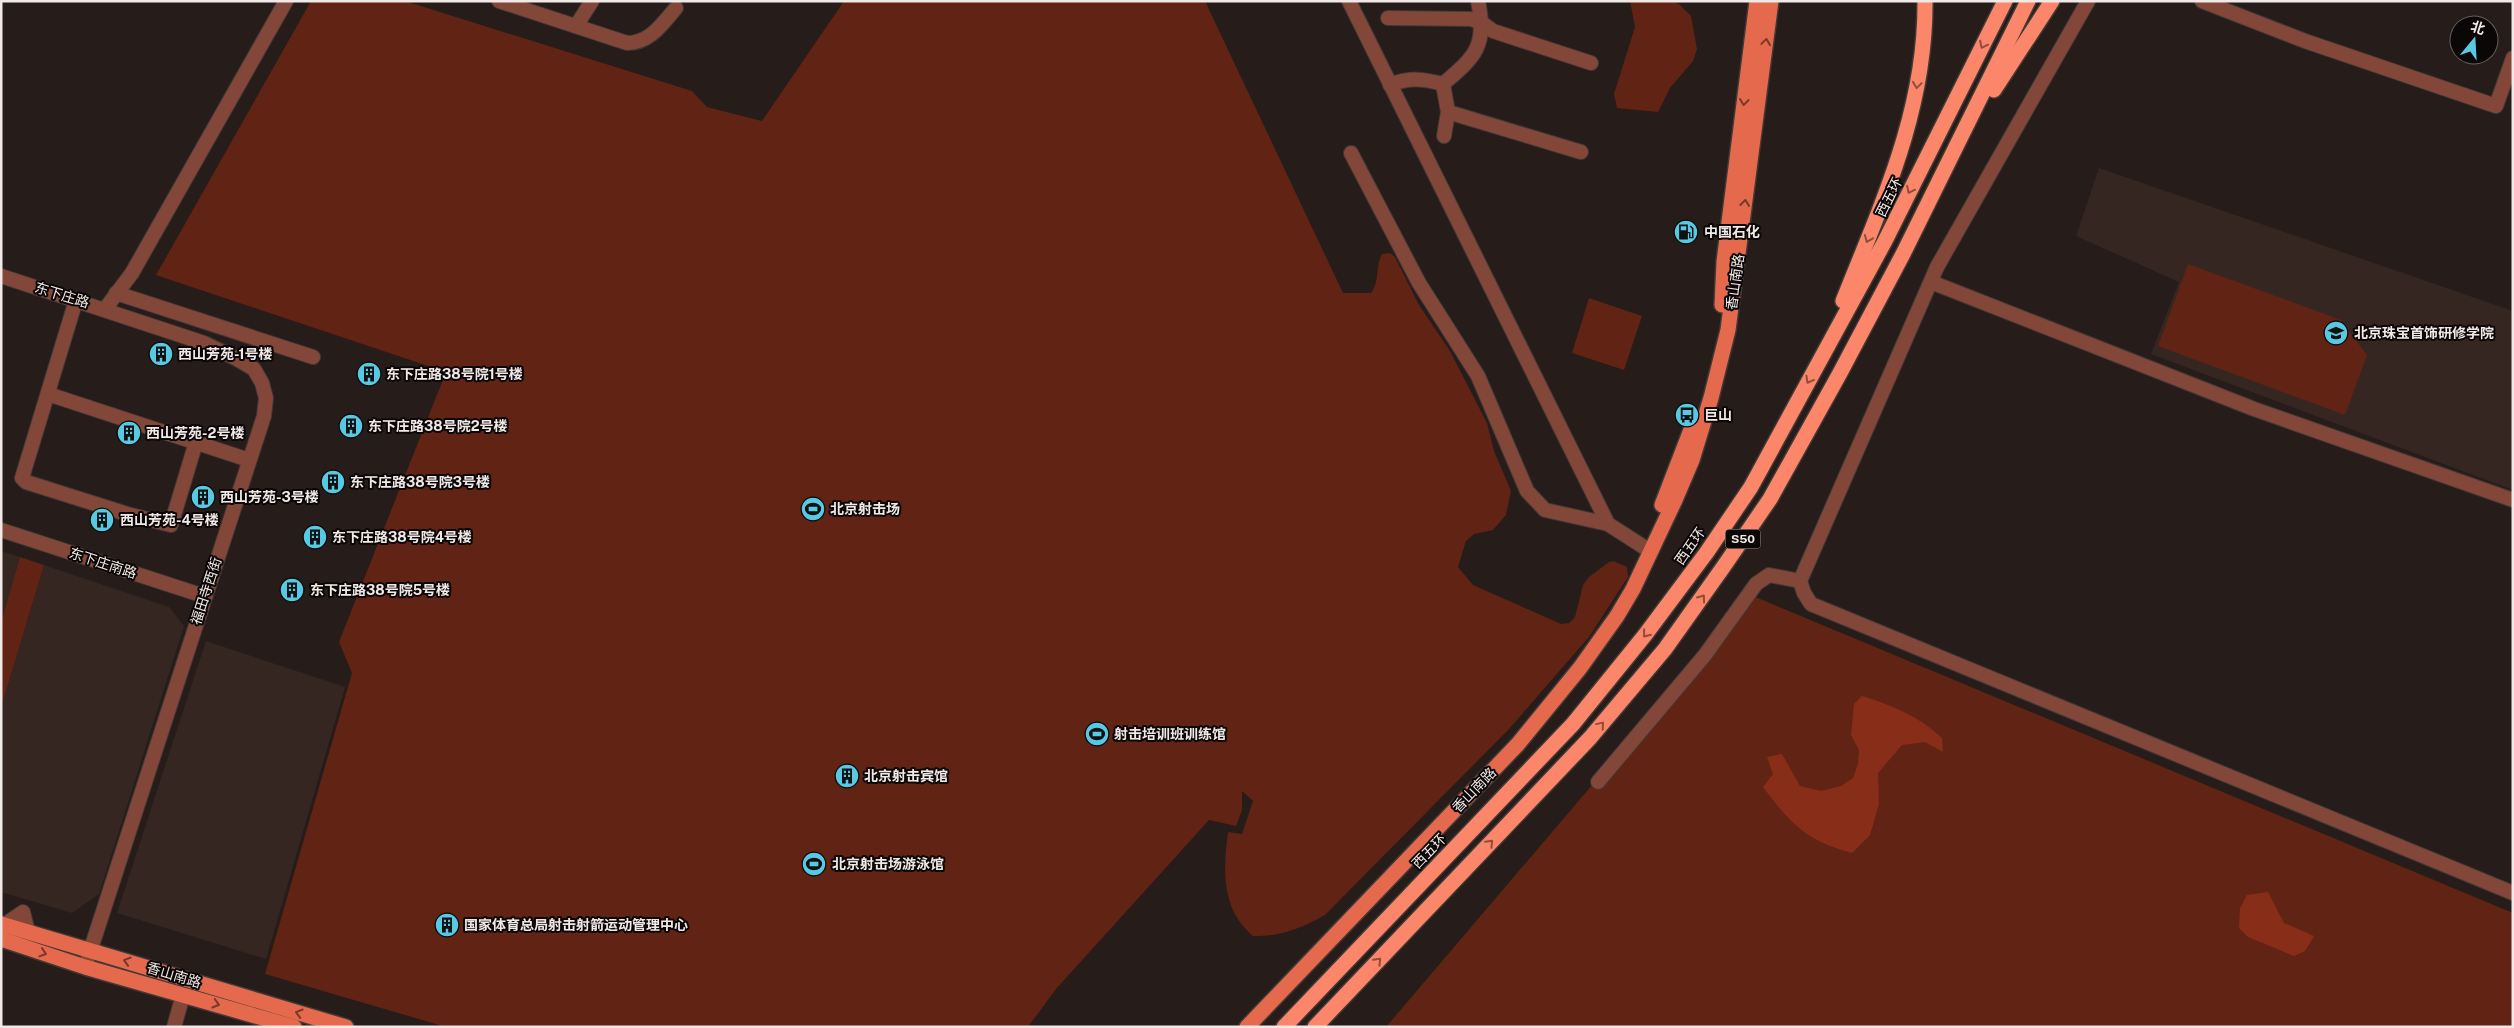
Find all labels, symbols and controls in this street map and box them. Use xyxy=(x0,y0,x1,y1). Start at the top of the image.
north arrow xyxy=(2449,15,2499,65)
text: 北 xyxy=(2469,18,2487,37)
one-way arrow xyxy=(1760,37,1771,45)
one-way arrow xyxy=(1979,40,1989,49)
one-way arrow xyxy=(1912,81,1923,89)
one-way arrow xyxy=(1739,98,1750,106)
street label: 西五环 xyxy=(1873,175,1905,219)
one-way arrow xyxy=(1907,185,1917,194)
one-way arrow xyxy=(1740,199,1750,207)
fuel station icon: 中国石化 xyxy=(1673,219,1699,245)
place label: 中国石化 xyxy=(1704,224,1760,240)
one-way arrow xyxy=(1864,234,1874,243)
street label: 香山南路 xyxy=(1723,253,1747,311)
street label: 东下庄路 xyxy=(33,279,91,311)
school or university icon: 北京珠宝首饰研修学院 xyxy=(2323,320,2349,346)
place label: 北京珠宝首饰研修学院 xyxy=(2354,325,2494,341)
building icon: 西山芳苑-1号楼 xyxy=(148,341,174,367)
place label: 西山芳苑-1号楼 xyxy=(178,346,273,362)
building icon: 东下庄路38号院1号楼 xyxy=(356,361,382,387)
place label: 东下庄路38号院1号楼 xyxy=(386,366,523,382)
one-way arrow xyxy=(1805,375,1815,384)
bus stop icon: 巨山 xyxy=(1674,402,1700,428)
place label: 巨山 xyxy=(1704,407,1732,423)
building icon: 东下庄路38号院2号楼 xyxy=(338,413,364,439)
place label: 东下庄路38号院2号楼 xyxy=(368,418,508,434)
building icon: 西山芳苑-2号楼 xyxy=(116,420,142,446)
place label: 西山芳苑-2号楼 xyxy=(146,425,244,441)
building icon: 东下庄路38号院3号楼 xyxy=(320,469,346,495)
place label: 东下庄路38号院3号楼 xyxy=(350,474,490,490)
building icon: 西山芳苑-3号楼 xyxy=(190,484,216,510)
place label: 西山芳苑-3号楼 xyxy=(220,489,319,505)
sports icon: 北京射击场 xyxy=(800,496,826,522)
place label: 北京射击场 xyxy=(830,501,900,517)
building icon: 西山芳苑-4号楼 xyxy=(89,507,115,533)
place label: 西山芳苑-4号楼 xyxy=(120,512,219,528)
building icon: 东下庄路38号院4号楼 xyxy=(302,524,328,550)
street label: 西五环 xyxy=(1671,524,1709,568)
place label: 东下庄路38号院4号楼 xyxy=(332,529,472,545)
road number: S50 xyxy=(1726,530,1760,548)
street label: 东下庄南路 xyxy=(67,545,139,581)
street label: 福田寺西街 xyxy=(188,555,224,627)
building icon: 东下庄路38号院5号楼 xyxy=(279,577,305,603)
place label: 东下庄路38号院5号楼 xyxy=(310,582,450,598)
one-way arrow xyxy=(1696,594,1705,604)
one-way arrow xyxy=(1643,628,1652,638)
sports icon: 射击培训班训练馆 xyxy=(1084,721,1110,747)
one-way arrow xyxy=(1596,722,1604,731)
place label: 射击培训班训练馆 xyxy=(1114,726,1226,742)
building icon: 北京射击宾馆 xyxy=(834,763,860,789)
street label: 香山南路 xyxy=(1449,764,1499,816)
place label: 北京射击宾馆 xyxy=(864,768,948,784)
street label: 西五环 xyxy=(1409,830,1449,872)
one-way arrow xyxy=(1484,840,1493,849)
sports icon: 北京射击场游泳馆 xyxy=(801,851,827,877)
place label: 北京射击场游泳馆 xyxy=(832,856,944,872)
building icon: 国家体育总局射击射箭运动管理中心 xyxy=(434,912,460,938)
place label: 国家体育总局射击射箭运动管理中心 xyxy=(464,917,688,933)
one-way arrow xyxy=(38,947,47,957)
one-way arrow xyxy=(123,957,131,967)
one-way arrow xyxy=(1372,958,1381,967)
street label: 香山南路 xyxy=(145,959,203,991)
one-way arrow xyxy=(211,999,219,1009)
one-way arrow xyxy=(296,1008,304,1018)

